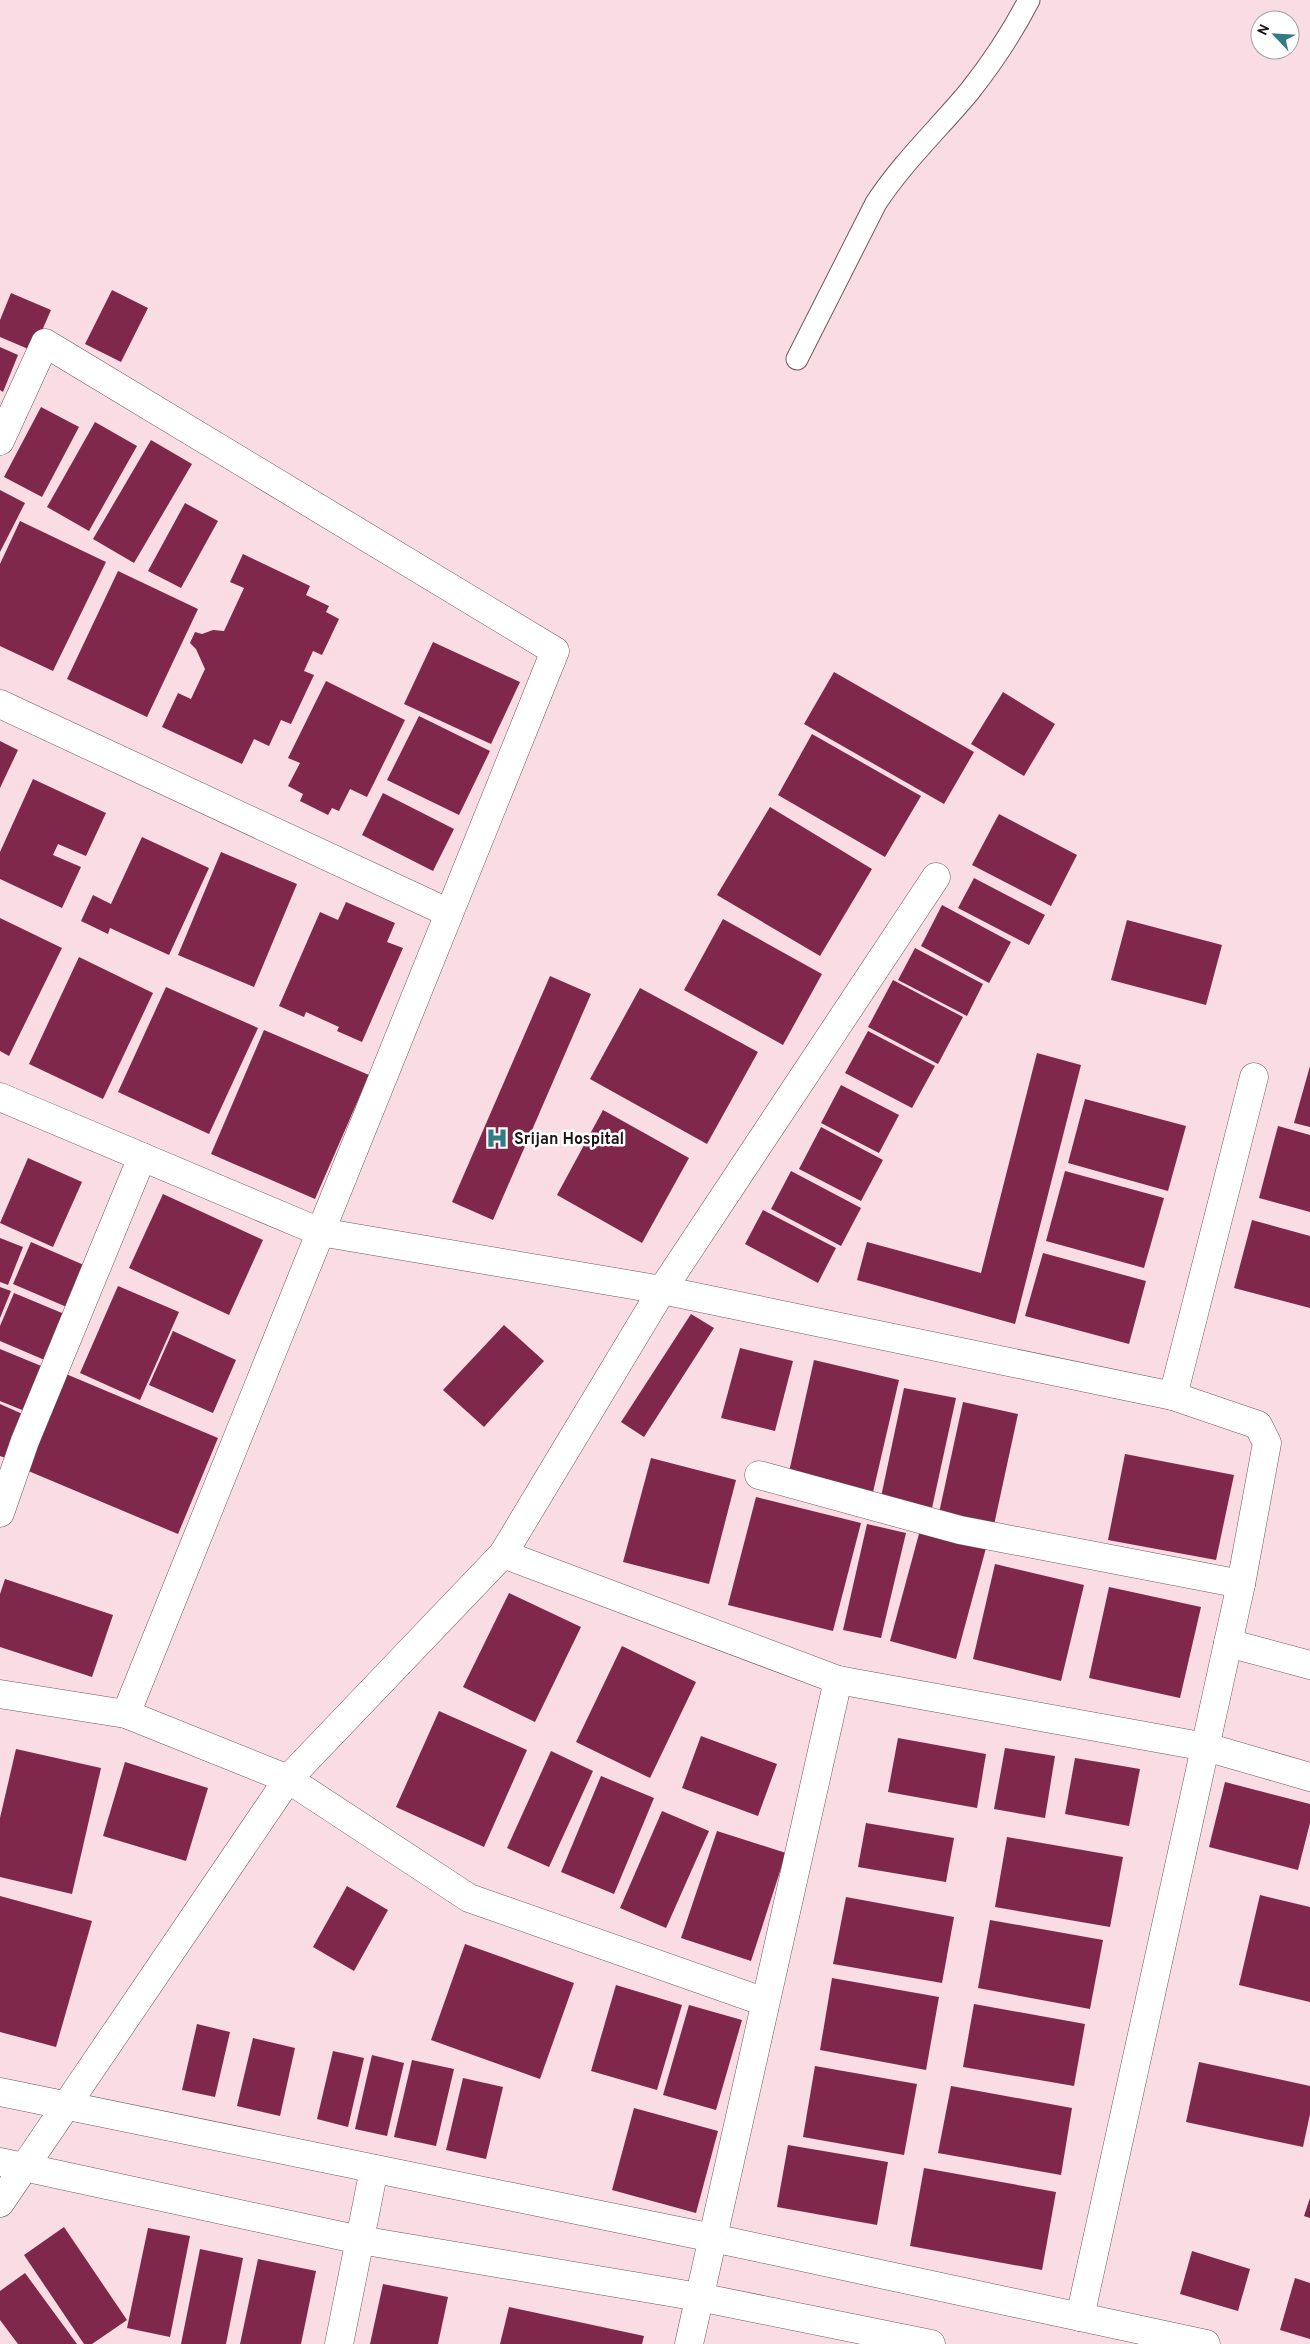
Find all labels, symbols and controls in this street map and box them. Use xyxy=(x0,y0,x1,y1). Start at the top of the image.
north arrow xyxy=(1250,10,1300,60)
text: N xyxy=(1255,22,1274,38)
hospital icon: Srijan Hospital xyxy=(484,1125,510,1151)
place label: Srijan Hospital xyxy=(514,1130,624,1150)

